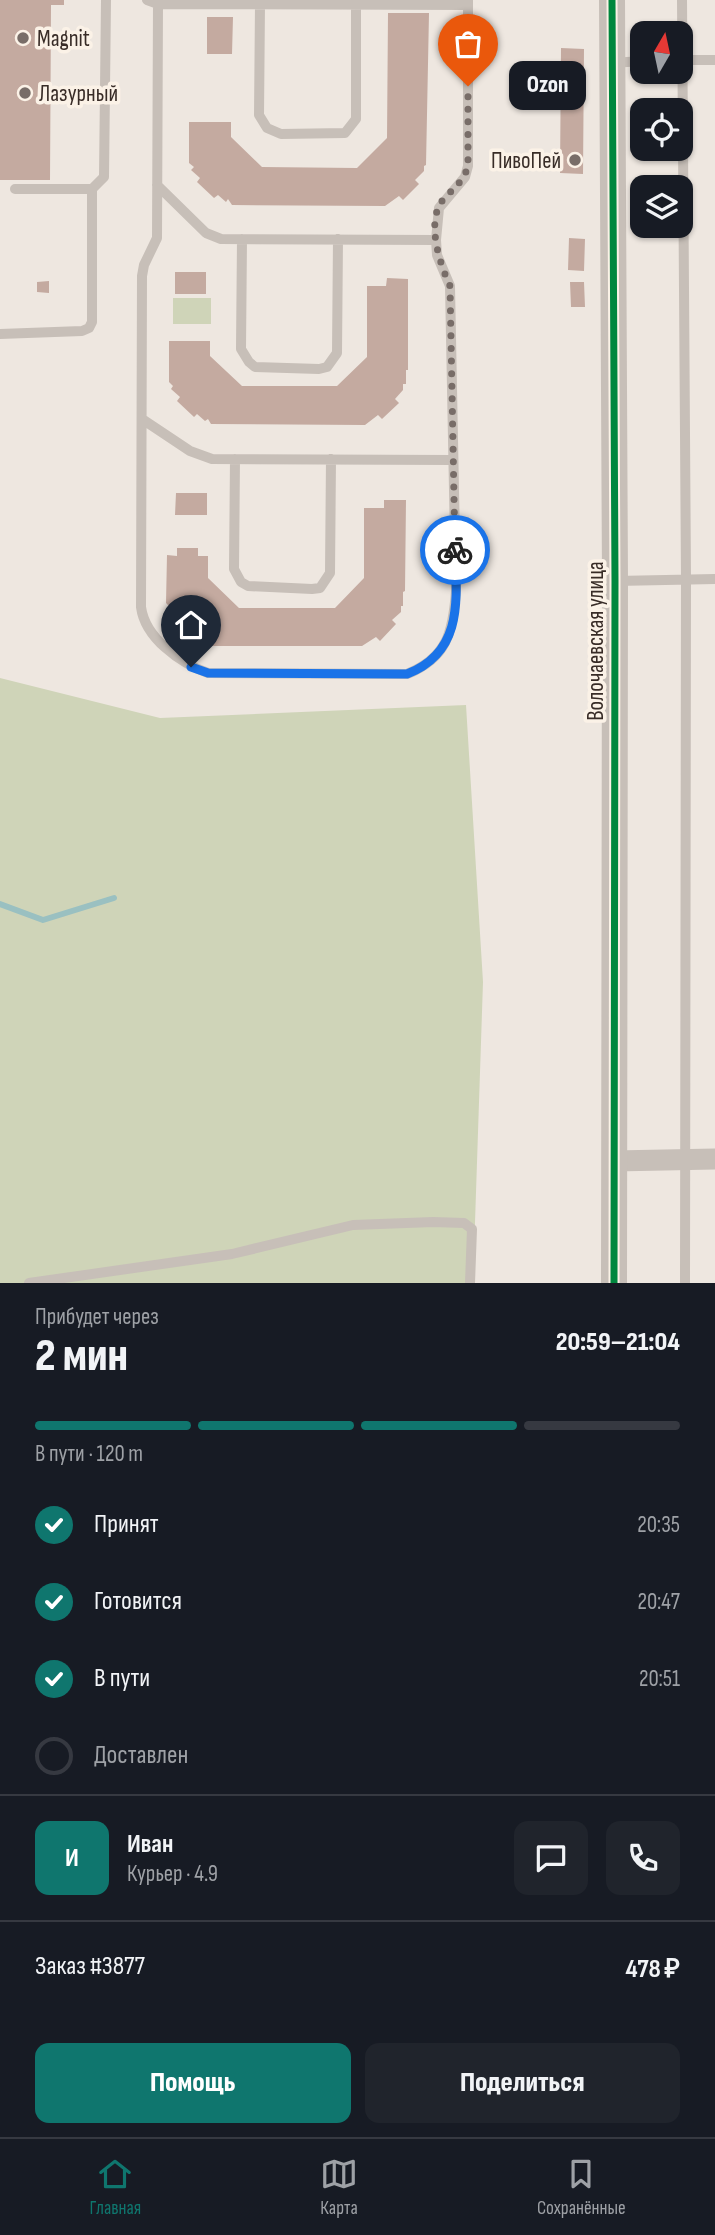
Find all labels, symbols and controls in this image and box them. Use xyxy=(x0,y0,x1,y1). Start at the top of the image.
pin xyxy=(438,14,498,86)
north arrow xyxy=(630,21,693,84)
map controls xyxy=(630,21,693,238)
place label: Magnit xyxy=(37,25,90,53)
icon: bag xyxy=(449,25,487,63)
marker: Magnit xyxy=(15,30,31,46)
callout: Ozon xyxy=(510,62,587,110)
text: Ozon xyxy=(527,71,568,99)
place label: Лазурный xyxy=(39,80,118,108)
marker: Лазурный xyxy=(17,85,33,101)
button: locate xyxy=(630,98,693,161)
place label: ПивоПей xyxy=(491,147,561,175)
marker: ПивоПей xyxy=(567,152,583,168)
button: layers xyxy=(630,175,693,238)
courier xyxy=(420,515,490,585)
icon: bike xyxy=(436,531,474,569)
street label: Волочаевская улица xyxy=(582,561,610,721)
pin xyxy=(161,595,221,667)
icon: home xyxy=(172,606,210,644)
text: Прибудет через xyxy=(35,1303,159,1331)
text: 20:59–21:04 xyxy=(556,1327,680,1358)
text: 2 мин xyxy=(35,1329,128,1384)
text: В пути · 120 m xyxy=(35,1440,143,1468)
icon: check xyxy=(35,1506,73,1544)
text: Принят xyxy=(94,1509,159,1540)
text: 20:35 xyxy=(637,1511,680,1539)
icon: check xyxy=(35,1583,73,1621)
text: Готовится xyxy=(94,1586,182,1617)
text: 20:47 xyxy=(638,1588,680,1616)
icon: check xyxy=(35,1660,73,1698)
text: В пути xyxy=(94,1663,150,1694)
text: 20:51 xyxy=(639,1665,680,1693)
text: Доставлен xyxy=(94,1740,188,1771)
button: chat xyxy=(514,1821,588,1895)
button: phone xyxy=(606,1821,680,1895)
text: Иван xyxy=(127,1829,173,1860)
text: И xyxy=(65,1843,79,1874)
text: Курьер · 4.9 xyxy=(127,1860,218,1888)
text: Заказ #3877 xyxy=(35,1951,145,1982)
text: 478 ₽ xyxy=(626,1954,680,1985)
button: Помощь xyxy=(35,2043,351,2123)
button: Поделиться xyxy=(365,2043,680,2123)
tab: Главная xyxy=(89,2155,141,2220)
tab: Карта xyxy=(320,2155,358,2220)
tab: Сохранённые xyxy=(537,2155,626,2220)

